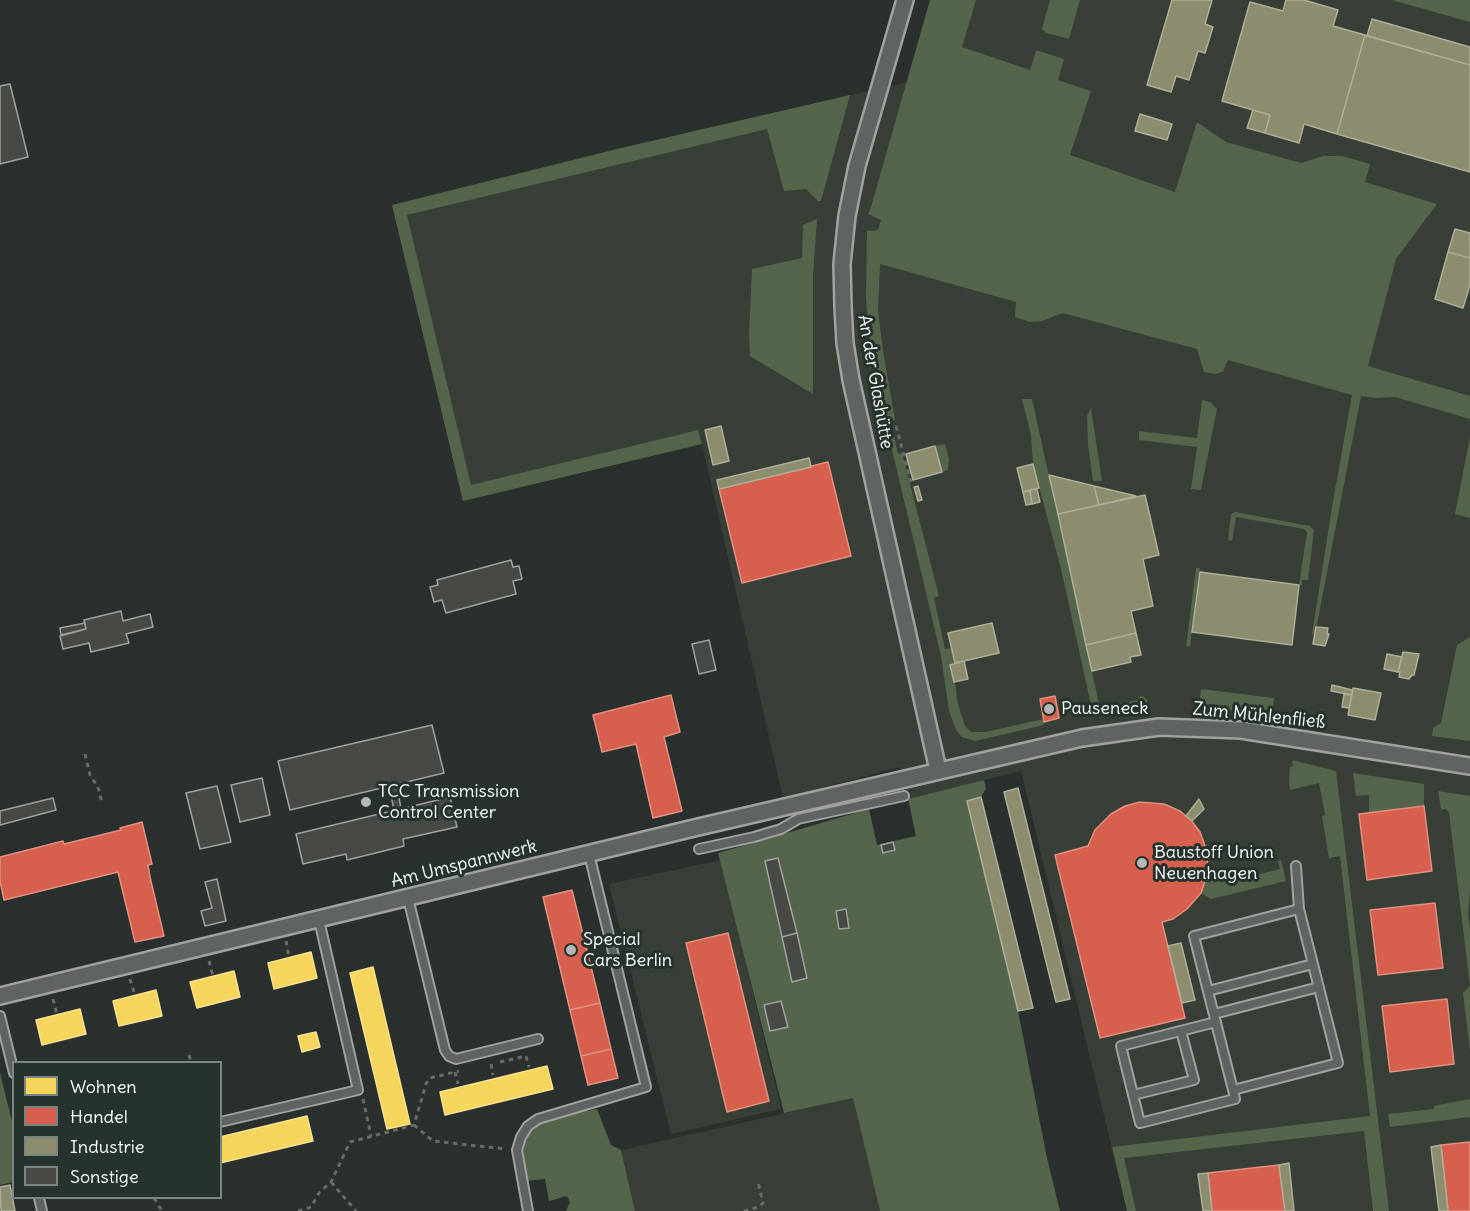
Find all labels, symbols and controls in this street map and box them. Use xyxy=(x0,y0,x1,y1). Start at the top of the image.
street label: An der Glashütte xyxy=(853,313,897,451)
place label: Pauseneck xyxy=(1061,698,1148,720)
street label: Zum Mühlenfließ xyxy=(1192,698,1326,734)
marker: Pauseneck xyxy=(1042,702,1056,716)
place label: TCC Transmission Control Center xyxy=(378,781,520,824)
marker: TCC Transmission Control Center xyxy=(359,795,373,809)
street label: Am Umspannwerk xyxy=(389,835,539,893)
place label: Baustoff Union Neuenhagen xyxy=(1154,842,1274,884)
marker: Baustoff Union Neuenhagen xyxy=(1135,856,1149,870)
place label: Special Cars Berlin xyxy=(583,929,672,972)
marker: Special Cars Berlin xyxy=(564,943,578,957)
legend xyxy=(12,1061,222,1199)
text: Wohnen xyxy=(70,1075,137,1098)
text: Handel xyxy=(70,1105,128,1128)
text: Industrie xyxy=(70,1135,145,1158)
text: Sonstige xyxy=(70,1165,139,1188)

